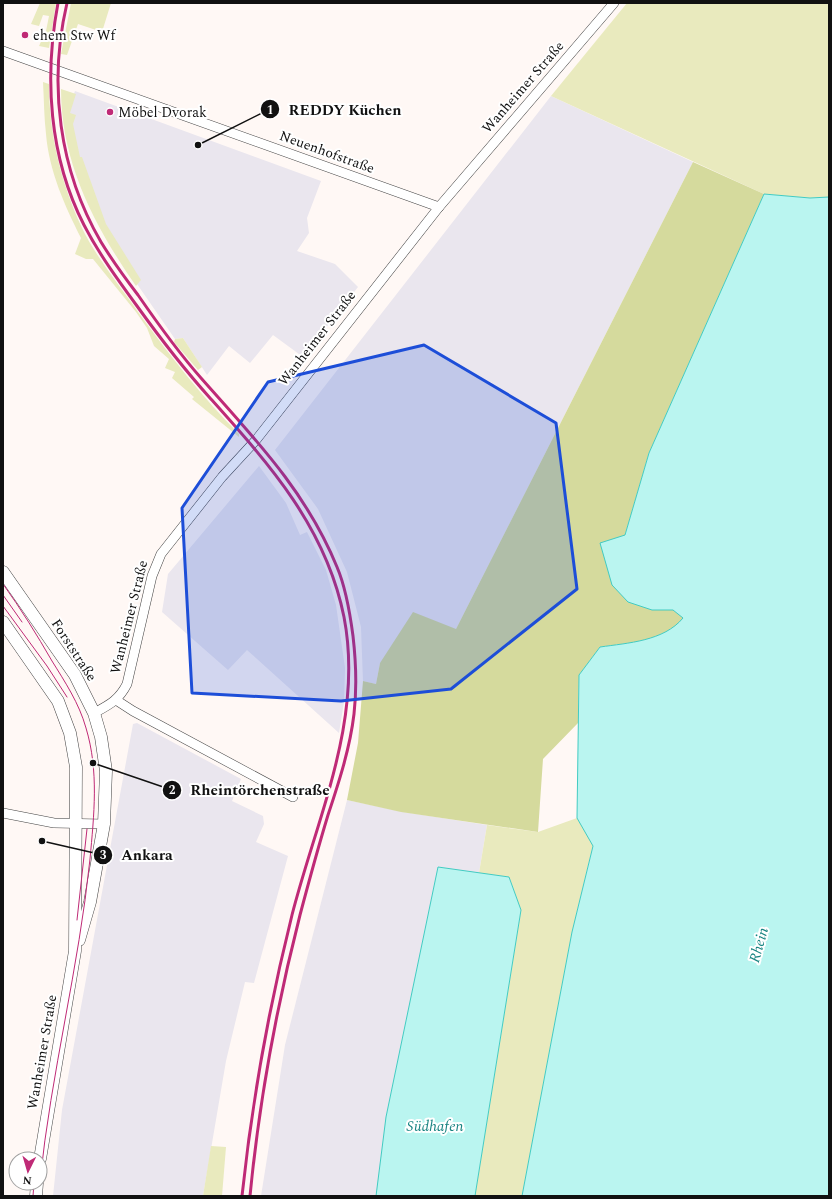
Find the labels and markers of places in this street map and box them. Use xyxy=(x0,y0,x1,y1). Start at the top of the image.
place label: ehem Stw Wf xyxy=(33,25,117,46)
marker: ehem Stw Wf xyxy=(20,30,30,40)
callout: REDDY Küchen xyxy=(260,96,409,123)
place label: Möbel Dvorak xyxy=(118,102,207,123)
marker: Möbel Dvorak xyxy=(105,107,115,117)
callout: Rheintörchenstraße xyxy=(162,776,337,803)
callout: Ankara xyxy=(93,842,181,869)

